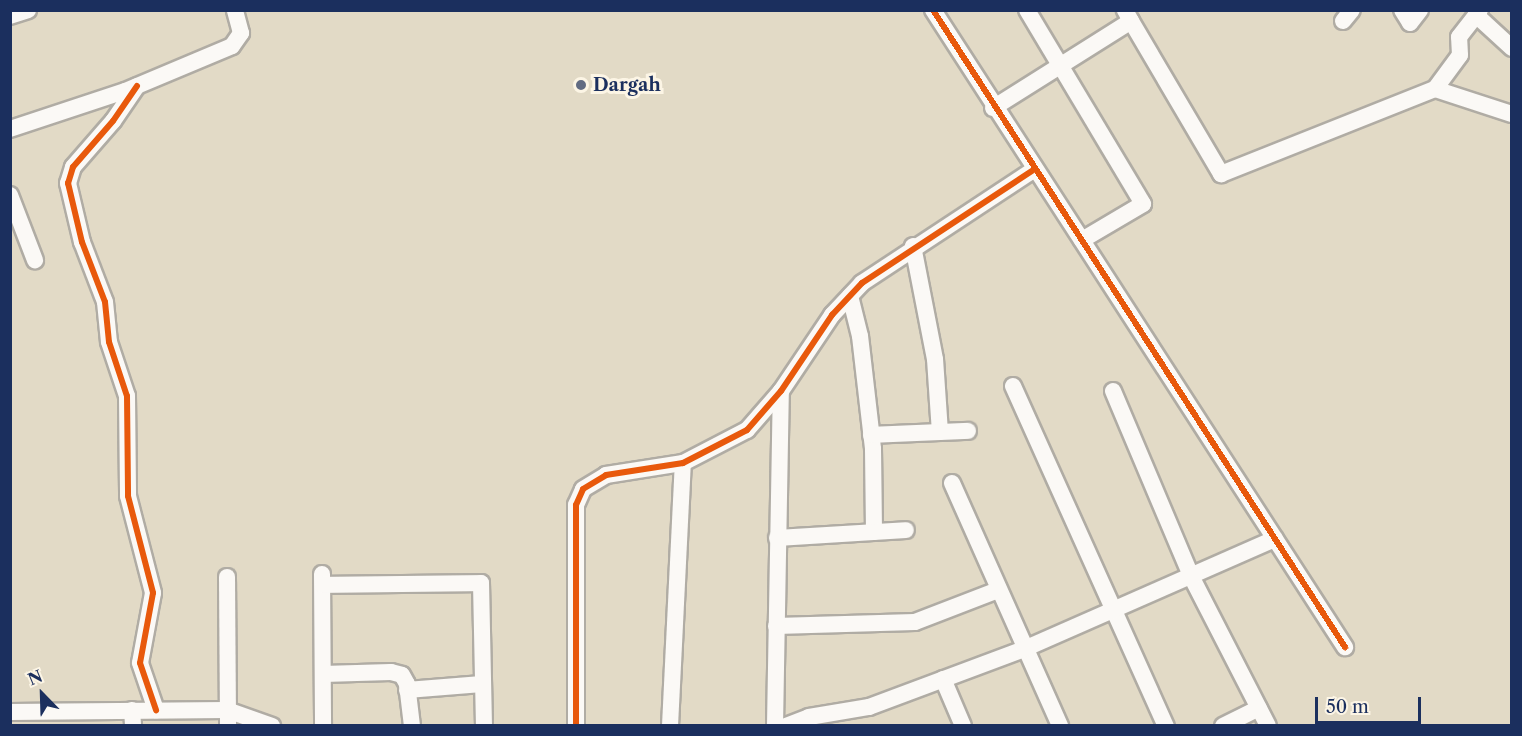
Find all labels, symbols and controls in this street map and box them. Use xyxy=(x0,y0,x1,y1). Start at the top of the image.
place label: Dargah xyxy=(593,74,661,96)
marker: Dargah xyxy=(574,78,588,92)
north arrow xyxy=(12,664,72,724)
text: N xyxy=(25,666,45,689)
scale bar xyxy=(1318,685,1424,723)
text: 50 m xyxy=(1326,696,1369,718)

